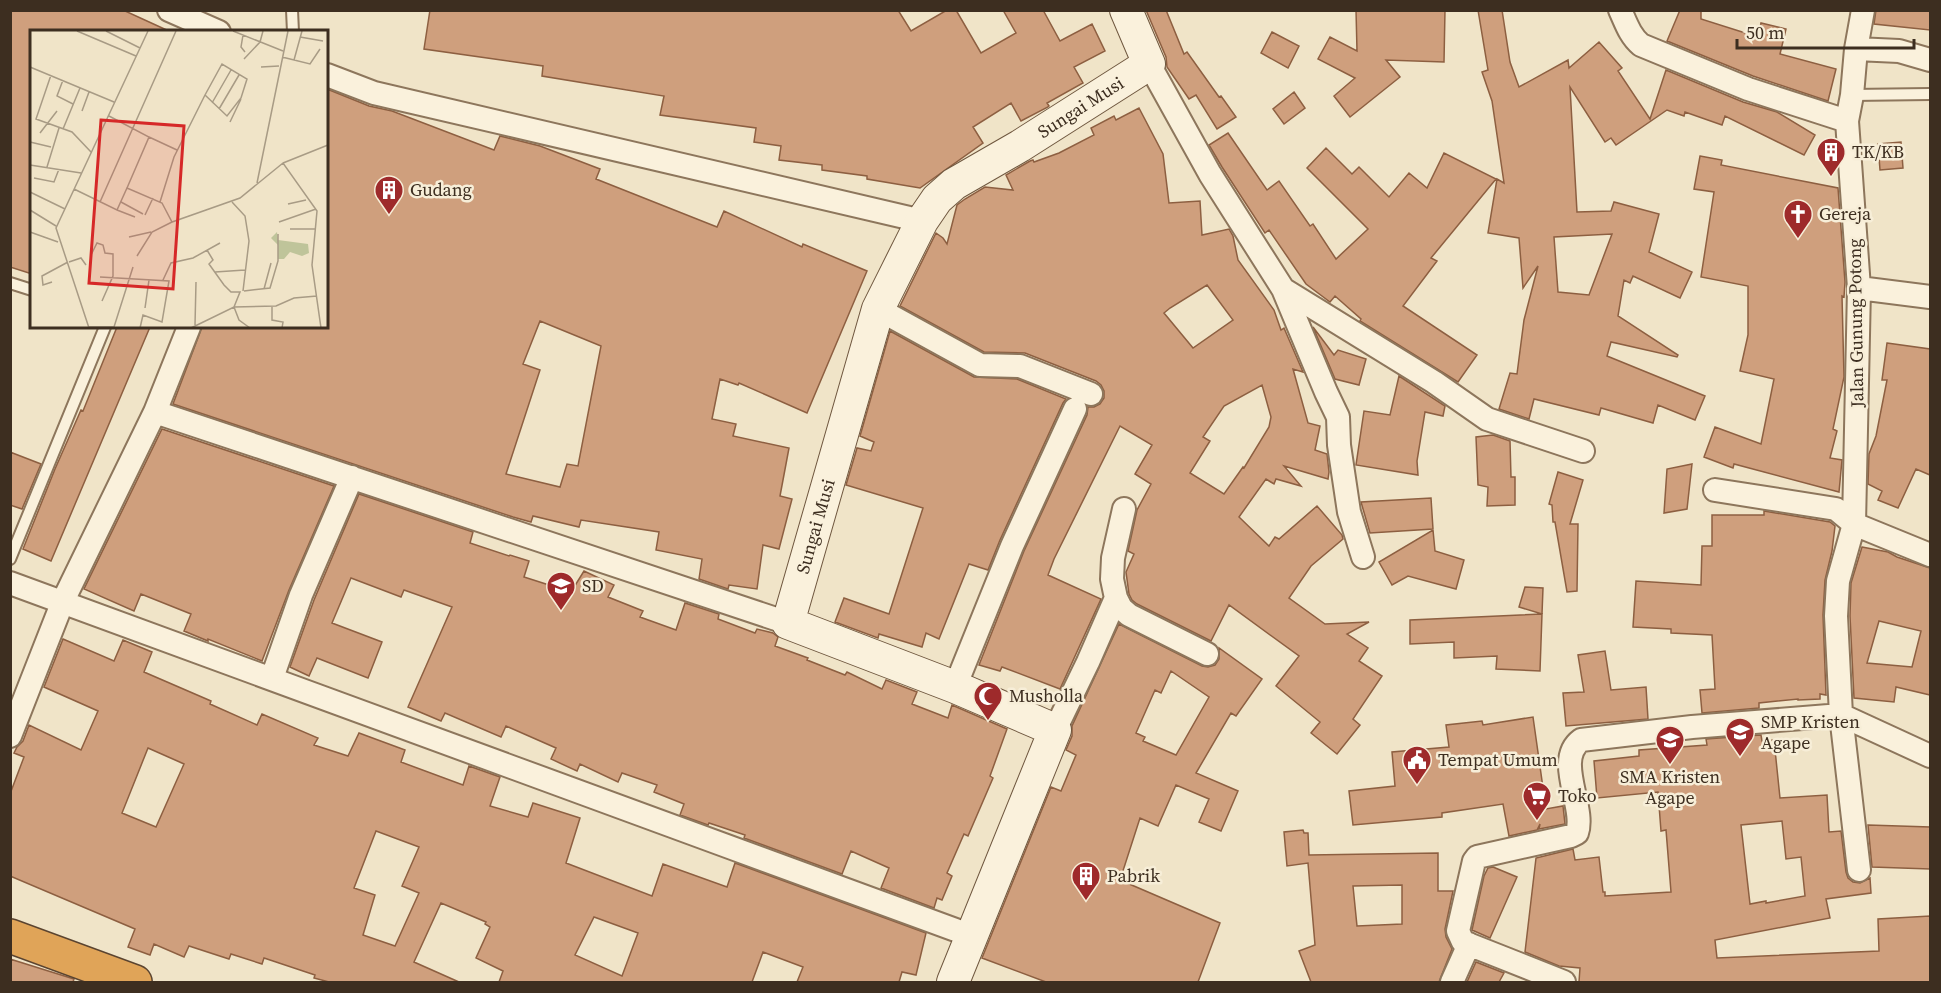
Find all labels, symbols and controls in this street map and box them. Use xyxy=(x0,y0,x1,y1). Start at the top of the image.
scale bar xyxy=(1737,12,1914,50)
text: 50 m xyxy=(1746,20,1784,45)
inset map xyxy=(30,30,328,328)
street label: Sungai Musi xyxy=(1033,70,1128,144)
building icon: TK/KB xyxy=(1815,136,1847,178)
place label: TK/KB xyxy=(1852,139,1904,164)
building icon: Gudang xyxy=(373,174,405,216)
place label: Gudang xyxy=(410,177,472,202)
church icon: Gereja xyxy=(1782,198,1814,240)
place label: Gereja xyxy=(1819,201,1872,226)
street label: Jalan Gunung Potong xyxy=(1842,238,1869,409)
street label: Sungai Musi xyxy=(790,476,841,577)
school or university icon: SD xyxy=(545,570,577,612)
place label: SD xyxy=(582,573,604,598)
mosque icon: Musholla xyxy=(972,680,1004,722)
place label: Musholla xyxy=(1009,683,1084,708)
place label: SMP Kristen Agape xyxy=(1761,709,1860,755)
school or university icon: SMP Kristen Agape xyxy=(1724,716,1756,758)
school or university icon: SMA Kristen Agape xyxy=(1654,724,1686,766)
public building icon: Tempat Umum xyxy=(1401,744,1433,786)
place label: Tempat Umum xyxy=(1438,747,1558,772)
place label: SMA Kristen Agape xyxy=(1620,764,1720,810)
supermarket icon: Toko xyxy=(1521,780,1553,822)
place label: Toko xyxy=(1558,783,1597,808)
building icon: Pabrik xyxy=(1070,860,1102,902)
place label: Pabrik xyxy=(1107,863,1160,888)

